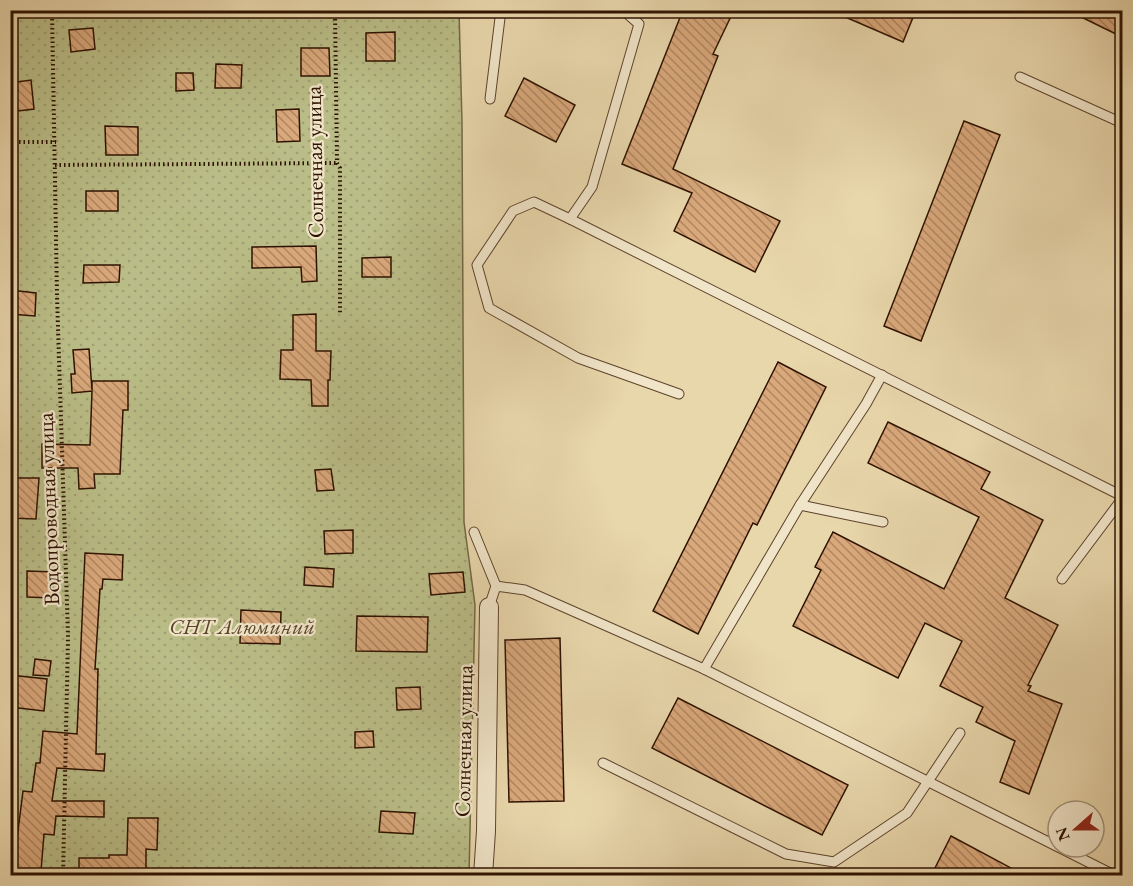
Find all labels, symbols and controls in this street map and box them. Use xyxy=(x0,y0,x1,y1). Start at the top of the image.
street label: Солнечная улица xyxy=(299,85,330,238)
street label: Водопроводная улица xyxy=(31,412,66,606)
park label: СНТ Алюминий xyxy=(169,612,315,641)
street label: Солнечная улица xyxy=(448,664,479,817)
north arrow xyxy=(1046,799,1106,859)
text: N xyxy=(1050,824,1075,844)

